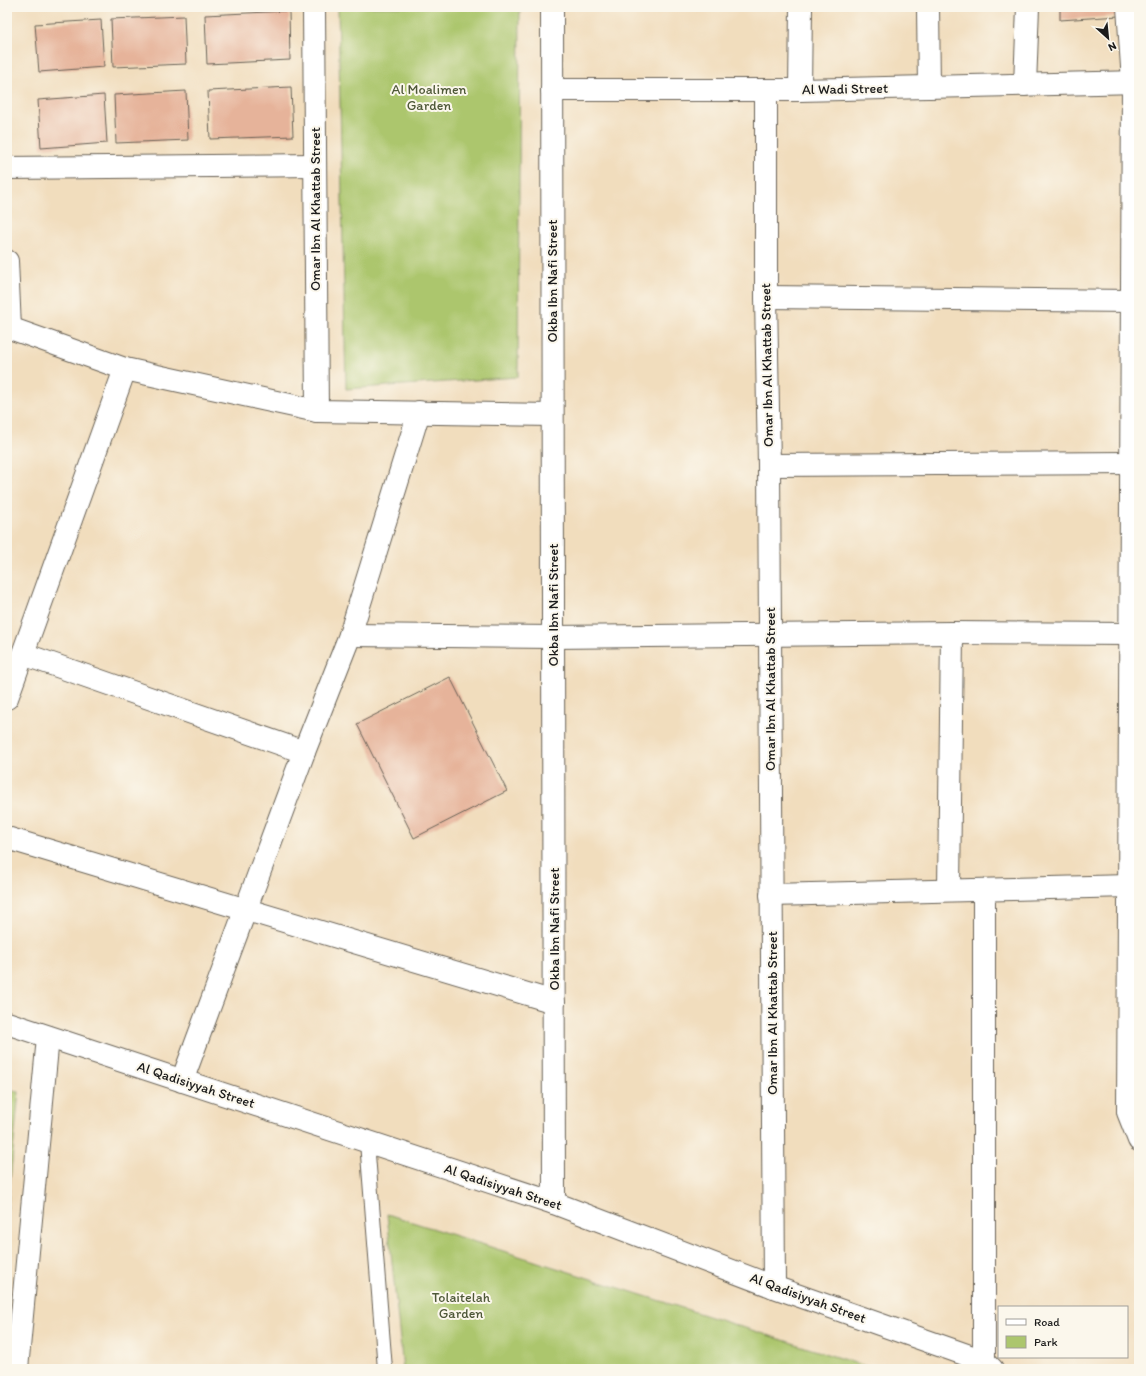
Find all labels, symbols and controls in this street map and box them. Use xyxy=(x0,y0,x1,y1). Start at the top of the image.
north arrow xyxy=(1088,18,1128,58)
text: N xyxy=(1106,39,1119,54)
street label: Al Wadi Street xyxy=(802,80,888,98)
park label: Al Moalimen Garden xyxy=(391,81,467,114)
street label: Omar Ibn Al Khattab Street xyxy=(307,127,324,291)
street label: Okba Ibn Nafi Street xyxy=(544,220,561,343)
street label: Omar Ibn Al Khattab Street xyxy=(757,283,777,447)
street label: Okba Ibn Nafi Street xyxy=(545,544,562,667)
street label: Omar Ibn Al Khattab Street xyxy=(762,607,779,771)
street label: Okba Ibn Nafi Street xyxy=(546,868,563,991)
street label: Omar Ibn Al Khattab Street xyxy=(764,931,781,1095)
street label: Al Qadisiyyah Street xyxy=(135,1058,257,1112)
street label: Al Qadisiyyah Street xyxy=(442,1160,564,1214)
street label: Al Qadisiyyah Street xyxy=(748,1269,868,1327)
park label: Tolaitelah Garden xyxy=(432,1289,491,1322)
legend xyxy=(998,1306,1128,1358)
text: Road xyxy=(1034,1315,1060,1329)
text: Park xyxy=(1034,1335,1058,1349)

